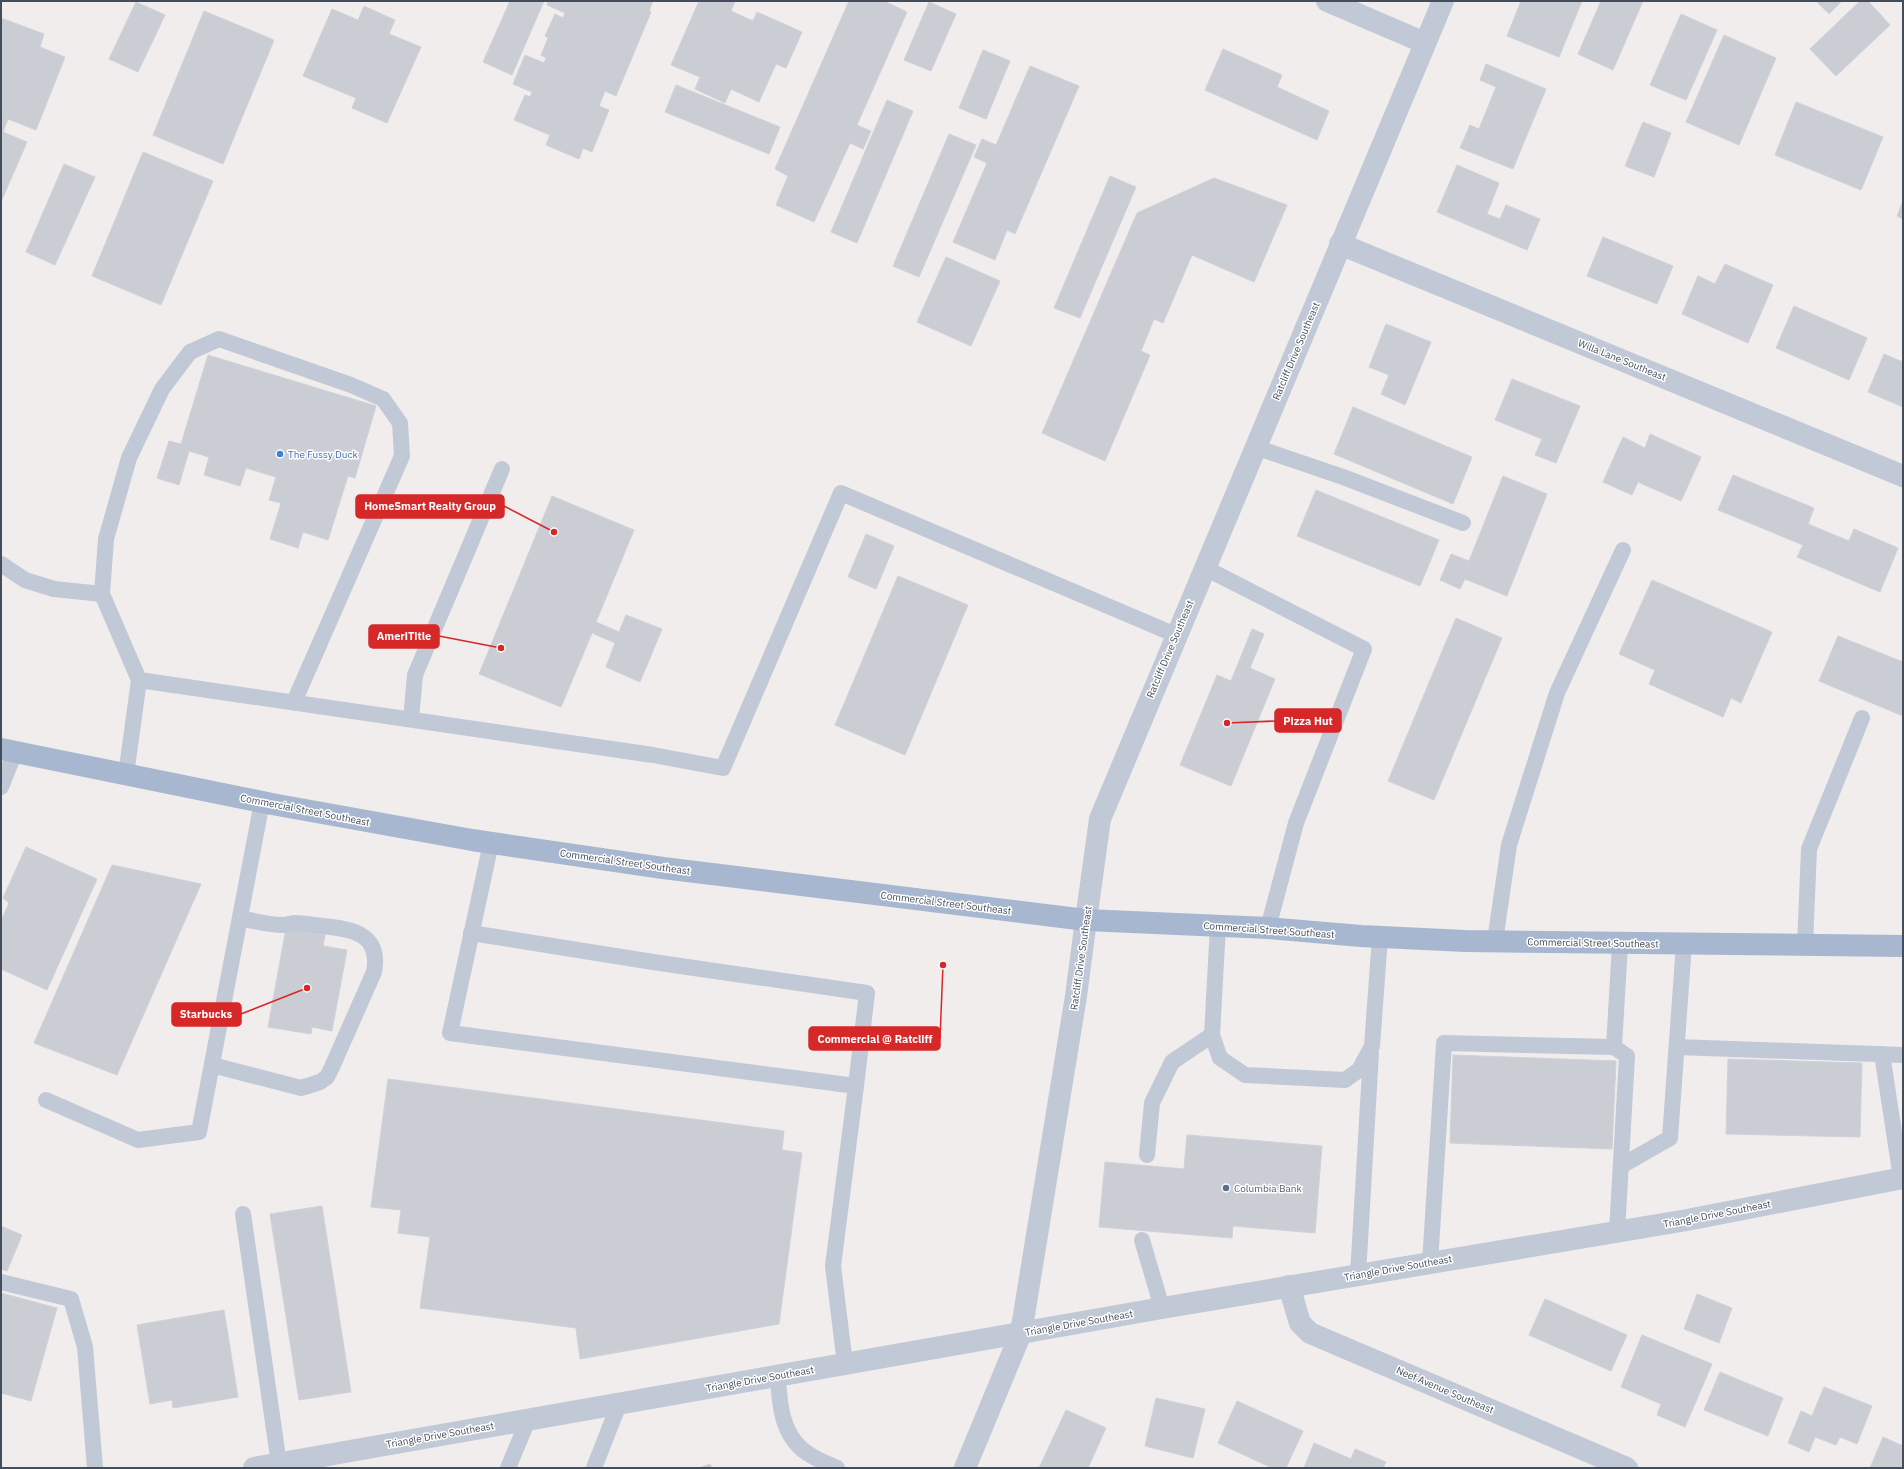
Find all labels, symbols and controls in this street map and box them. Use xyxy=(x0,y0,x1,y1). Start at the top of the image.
street label: Ratcliff Drive Southeast xyxy=(1269,300,1323,402)
street label: Willa Lane Southeast xyxy=(1576,336,1668,384)
place label: The Fussy Duck xyxy=(288,448,359,461)
marker: The Fussy Duck xyxy=(275,449,285,459)
callout: HomeSmart Realty Group xyxy=(356,495,504,518)
text: HomeSmart Realty Group xyxy=(364,499,496,513)
street label: Ratcliff Drive Southeast xyxy=(1143,598,1197,700)
callout: AmeriTitle xyxy=(369,625,439,648)
text: AmeriTitle xyxy=(377,629,431,643)
callout: Pizza Hut xyxy=(1275,709,1341,732)
text: Pizza Hut xyxy=(1283,714,1333,728)
street label: Commercial Street Southeast xyxy=(239,791,371,829)
street label: Commercial Street Southeast xyxy=(559,846,692,878)
street label: Commercial Street Southeast xyxy=(880,889,1013,918)
street label: Ratcliff Drive Southeast xyxy=(1067,905,1095,1011)
street label: Commercial Street Southeast xyxy=(1203,919,1336,941)
street label: Commercial Street Southeast xyxy=(1527,935,1659,951)
callout: Starbucks xyxy=(172,1003,241,1026)
text: Starbucks xyxy=(180,1007,233,1021)
callout: Commercial @ Ratcliff xyxy=(809,1027,940,1050)
text: Commercial @ Ratcliff xyxy=(818,1032,933,1046)
place label: Columbia Bank xyxy=(1234,1182,1302,1195)
marker: Columbia Bank xyxy=(1221,1183,1231,1193)
street label: Triangle Drive Southeast xyxy=(1662,1197,1772,1231)
street label: Triangle Drive Southeast xyxy=(1343,1252,1453,1284)
street label: Triangle Drive Southeast xyxy=(1024,1307,1134,1339)
street label: Triangle Drive Southeast xyxy=(705,1363,815,1395)
street label: Neef Avenue Southeast xyxy=(1394,1364,1496,1417)
street label: Triangle Drive Southeast xyxy=(385,1419,495,1451)

